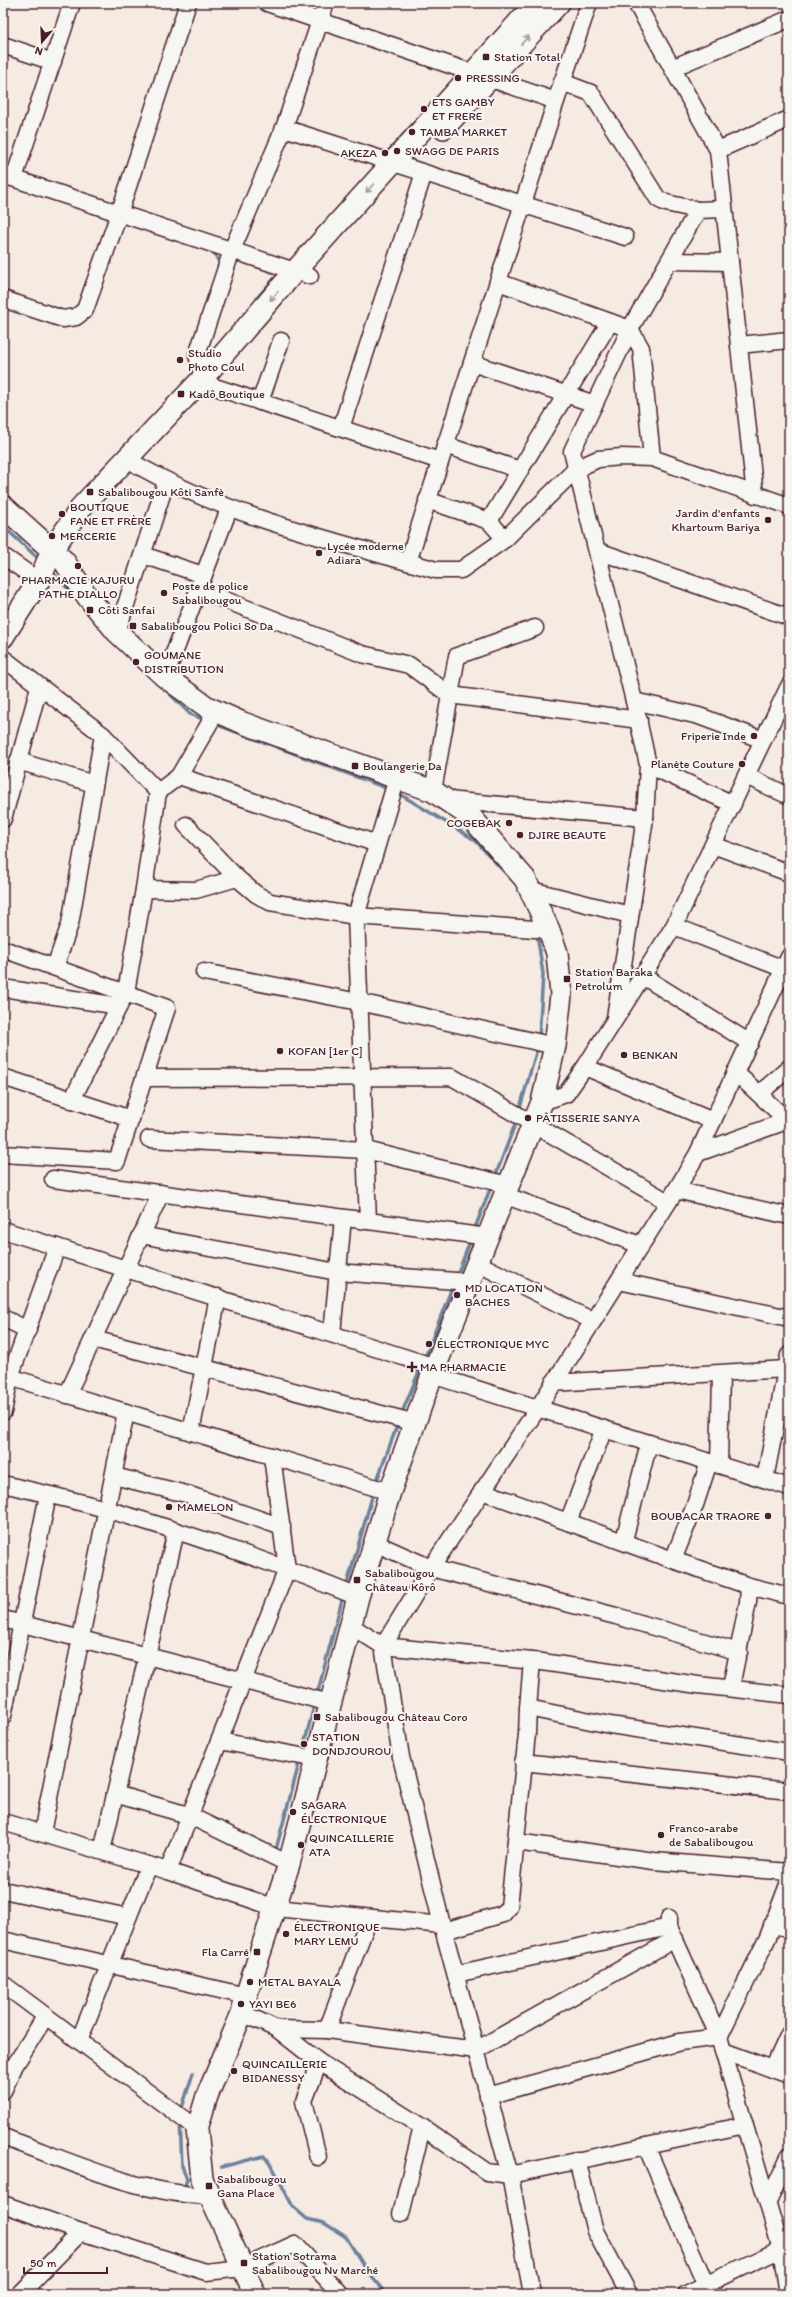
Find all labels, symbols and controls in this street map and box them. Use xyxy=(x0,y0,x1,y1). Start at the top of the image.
north arrow xyxy=(22,22,62,62)
one-way arrow xyxy=(520,35,529,45)
text: N xyxy=(33,44,45,58)
place label: Station Total xyxy=(494,50,561,64)
marker: Station Total xyxy=(481,52,491,62)
place label: PRESSING xyxy=(466,71,520,85)
marker: PRESSING xyxy=(453,73,463,83)
place label: ETS GAMBY ET FRERE xyxy=(432,95,495,123)
marker: ETS GAMBY ET FRERE xyxy=(419,104,429,114)
place label: TAMBA MARKET xyxy=(420,125,508,139)
marker: TAMBA MARKET xyxy=(407,127,417,137)
place label: SWAGG DE PARIS xyxy=(405,144,499,158)
place label: AKEZA xyxy=(340,146,377,160)
marker: SWAGG DE PARIS xyxy=(392,146,402,156)
marker: AKEZA xyxy=(380,148,390,158)
one-way arrow xyxy=(365,183,374,193)
one-way arrow xyxy=(270,290,279,300)
place label: Studio Photo Coul xyxy=(188,346,245,374)
marker: Studio Photo Coul xyxy=(175,355,185,365)
place label: Kadô Boutique xyxy=(189,387,265,401)
marker: Kadô Boutique xyxy=(176,389,186,399)
place label: Sabalibougou Kôti Sanfè xyxy=(98,485,224,499)
marker: Sabalibougou Kôti Sanfè xyxy=(85,487,95,497)
place label: BOUTIQUE FANE ET FRÈRE xyxy=(70,500,152,528)
place label: Jardin d'enfants Khartoum Bariya xyxy=(672,506,761,534)
marker: BOUTIQUE FANE ET FRÈRE xyxy=(57,509,67,519)
marker: Jardin d'enfants Khartoum Bariya xyxy=(763,515,773,525)
place label: MERCERIE xyxy=(60,529,117,543)
marker: MERCERIE xyxy=(47,531,57,541)
place label: Lycée moderne Adiara xyxy=(327,539,404,567)
marker: Lycée moderne Adiara xyxy=(314,548,324,558)
marker: PHARMACIE KAJURU PATHE DIALLO xyxy=(73,561,83,571)
place label: PHARMACIE KAJURU PATHE DIALLO xyxy=(21,573,135,601)
place label: Poste de police Sabalibougou xyxy=(172,579,248,607)
marker: Poste de police Sabalibougou xyxy=(159,588,169,598)
place label: Côti Sanfai xyxy=(98,603,155,617)
marker: Côti Sanfai xyxy=(85,605,95,615)
place label: Sabalibougou Polici So Da xyxy=(141,619,274,633)
marker: Sabalibougou Polici So Da xyxy=(128,621,138,631)
place label: GOUMANE DISTRIBUTION xyxy=(144,648,224,676)
marker: GOUMANE DISTRIBUTION xyxy=(131,657,141,667)
place label: Friperie Inde xyxy=(681,729,746,743)
marker: Friperie Inde xyxy=(749,731,759,741)
place label: Planète Couture xyxy=(651,757,734,771)
place label: Boulangerie Da xyxy=(363,759,443,773)
marker: Planète Couture xyxy=(737,759,747,769)
marker: Boulangerie Da xyxy=(350,761,360,771)
place label: COGEBAK xyxy=(446,816,501,830)
marker: COGEBAK xyxy=(504,818,514,828)
place label: DJIRE BEAUTE xyxy=(528,828,607,842)
marker: DJIRE BEAUTE xyxy=(515,830,525,840)
place label: Station Baraka Petrolum xyxy=(575,965,653,993)
marker: Station Baraka Petrolum xyxy=(562,974,572,984)
place label: KOFAN [1er C] xyxy=(288,1044,363,1058)
marker: KOFAN [1er C] xyxy=(275,1046,285,1056)
place label: BENKAN xyxy=(632,1048,678,1062)
marker: BENKAN xyxy=(619,1050,629,1060)
place label: PÂTISSERIE SANYA xyxy=(536,1111,640,1125)
marker: PÂTISSERIE SANYA xyxy=(523,1113,533,1123)
place label: MD LOCATION BACHES xyxy=(465,1281,543,1309)
marker: MD LOCATION BACHES xyxy=(452,1290,462,1300)
place label: ÉLECTRONIQUE MYC xyxy=(437,1337,550,1351)
marker: ÉLECTRONIQUE MYC xyxy=(424,1339,434,1349)
place label: MA PHARMACIE xyxy=(420,1360,506,1374)
marker: MA PHARMACIE xyxy=(407,1362,417,1372)
place label: MAMELON xyxy=(177,1500,233,1514)
marker: MAMELON xyxy=(164,1502,174,1512)
place label: BOUBACAR TRAORE xyxy=(651,1509,760,1523)
marker: BOUBACAR TRAORE xyxy=(763,1511,773,1521)
place label: Sabalibougou Château Kôrô xyxy=(365,1566,436,1594)
marker: Sabalibougou Château Kôrô xyxy=(352,1575,362,1585)
place label: Sabalibougou Château Coro xyxy=(325,1710,468,1724)
marker: Sabalibougou Château Coro xyxy=(312,1712,322,1722)
place label: STATION DONDJOUROU xyxy=(312,1730,391,1758)
marker: STATION DONDJOUROU xyxy=(299,1739,309,1749)
place label: SAGARA ÉLECTRONIQUE xyxy=(301,1798,387,1826)
marker: SAGARA ÉLECTRONIQUE xyxy=(288,1807,298,1817)
place label: Franco-arabe de Sabalibougou xyxy=(669,1821,754,1849)
marker: Franco-arabe de Sabalibougou xyxy=(656,1830,666,1840)
place label: QUINCAILLERIE ATA xyxy=(309,1831,394,1859)
marker: QUINCAILLERIE ATA xyxy=(296,1840,306,1850)
place label: ÉLECTRONIQUE MARY LEMU xyxy=(294,1920,380,1948)
marker: ÉLECTRONIQUE MARY LEMU xyxy=(281,1929,291,1939)
place label: Fla Carré xyxy=(202,1945,249,1959)
marker: Fla Carré xyxy=(252,1947,262,1957)
place label: METAL BAYALA xyxy=(258,1975,341,1989)
marker: METAL BAYALA xyxy=(245,1977,255,1987)
place label: YAYI BE6 xyxy=(249,1997,296,2011)
marker: YAYI BE6 xyxy=(236,1999,246,2009)
place label: QUINCAILLERIE BIDANESSY xyxy=(242,2057,327,2085)
marker: QUINCAILLERIE BIDANESSY xyxy=(229,2066,239,2076)
place label: Sabalibougou Gana Place xyxy=(217,2172,287,2200)
marker: Sabalibougou Gana Place xyxy=(204,2181,214,2191)
scale bar xyxy=(24,2249,107,2275)
place label: Station Sotrama Sabalibougou Nv Marché xyxy=(252,2249,379,2277)
text: 50 m xyxy=(30,2256,56,2270)
marker: Station Sotrama Sabalibougou Nv Marché xyxy=(239,2258,249,2268)

